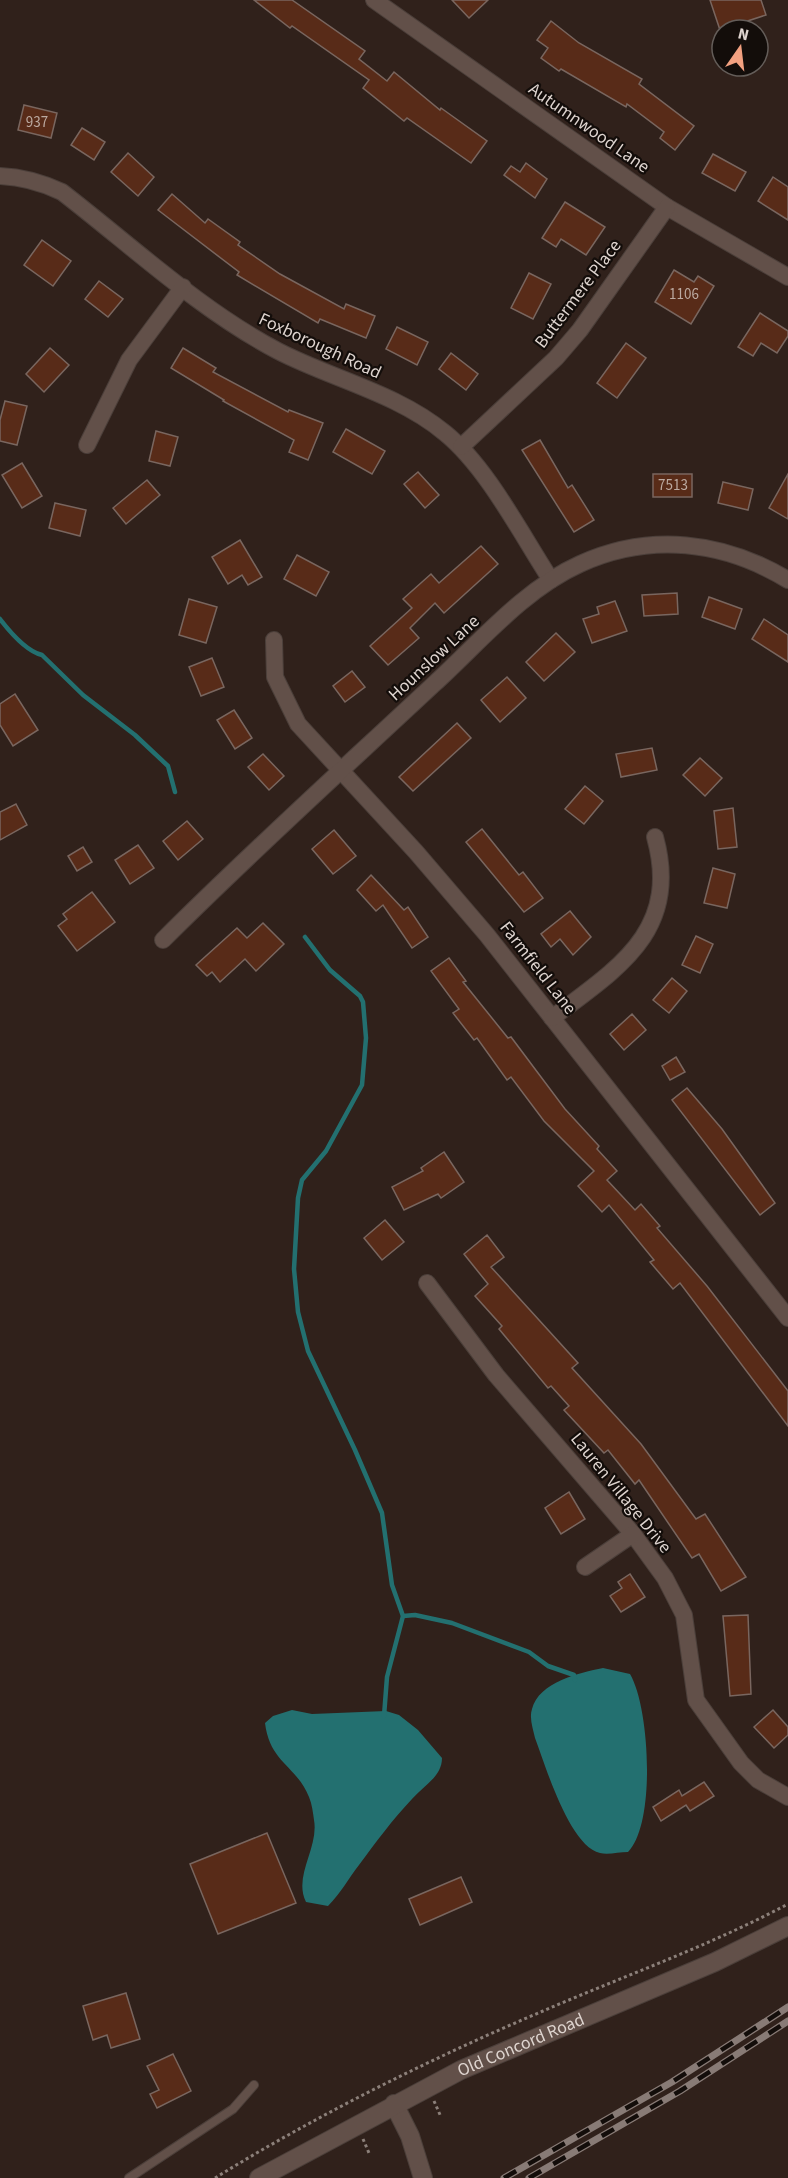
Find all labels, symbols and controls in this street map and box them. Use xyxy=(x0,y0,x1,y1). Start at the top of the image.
north arrow xyxy=(710,18,770,78)
text: N xyxy=(736,22,751,46)
street label: Autumnwood Lane xyxy=(523,77,655,179)
house number: 937 xyxy=(26,112,48,133)
street label: Buttermere Place xyxy=(529,234,627,354)
house number: 1106 xyxy=(669,284,699,305)
street label: Foxborough Road xyxy=(255,307,385,385)
house number: 7513 xyxy=(658,475,688,496)
street label: Hounslow Lane xyxy=(383,609,485,707)
street label: Farmfield Lane xyxy=(494,916,582,1020)
street label: Lauren Village Drive xyxy=(565,1427,677,1559)
street label: Old Concord Road xyxy=(453,2006,588,2083)

